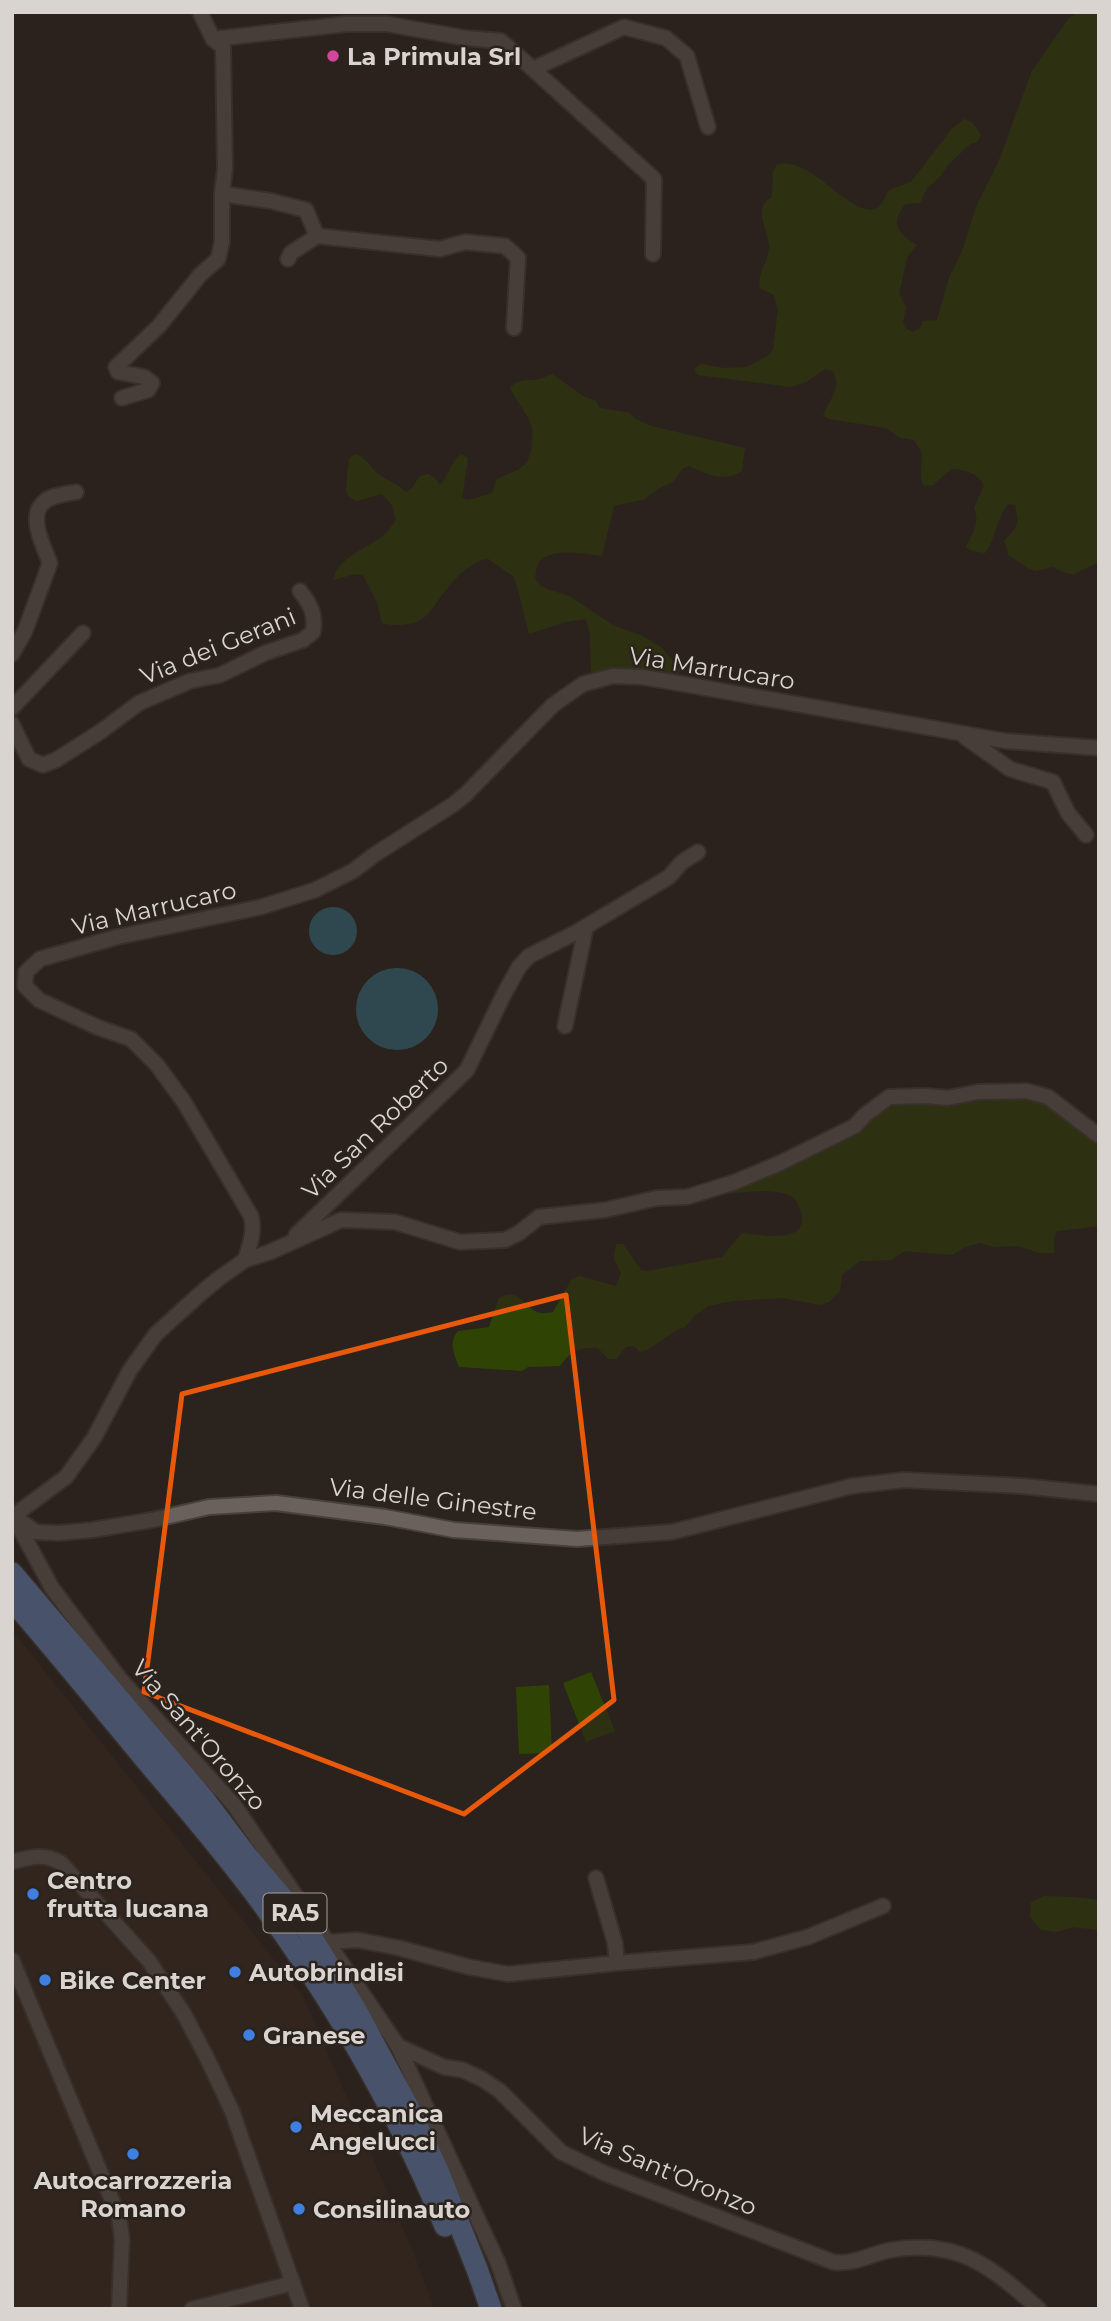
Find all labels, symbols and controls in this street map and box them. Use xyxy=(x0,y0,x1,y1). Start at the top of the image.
place label: La Primula Srl xyxy=(347,42,521,71)
marker: La Primula Srl xyxy=(325,48,341,64)
street label: Via dei Gerani xyxy=(136,602,300,690)
street label: Via Marrucaro xyxy=(627,641,797,695)
street label: Via Marrucaro xyxy=(69,875,239,941)
street label: Via San Roberto xyxy=(296,1051,454,1205)
street label: Via delle Ginestre xyxy=(328,1472,538,1526)
street label: Via Sant'Oronzo xyxy=(126,1654,272,1816)
place label: Centro frutta lucana xyxy=(47,1866,209,1923)
marker: Centro frutta lucana xyxy=(25,1886,41,1902)
road number: RA5 xyxy=(264,1894,326,1932)
place label: Autobrindisi xyxy=(248,1958,404,1987)
marker: Autobrindisi xyxy=(227,1964,243,1980)
place label: Bike Center xyxy=(59,1966,206,1995)
marker: Bike Center xyxy=(37,1972,53,1988)
place label: Granese xyxy=(263,2021,365,2050)
marker: Granese xyxy=(241,2027,257,2043)
place label: Meccanica Angelucci xyxy=(309,2099,444,2156)
marker: Meccanica Angelucci xyxy=(288,2119,304,2135)
street label: Via Sant'Oronzo xyxy=(575,2120,761,2222)
marker: Autocarrozzeria Romano xyxy=(125,2146,141,2162)
place label: Autocarrozzeria Romano xyxy=(33,2166,232,2223)
place label: Consilinauto xyxy=(313,2195,470,2224)
marker: Consilinauto xyxy=(291,2201,307,2217)

